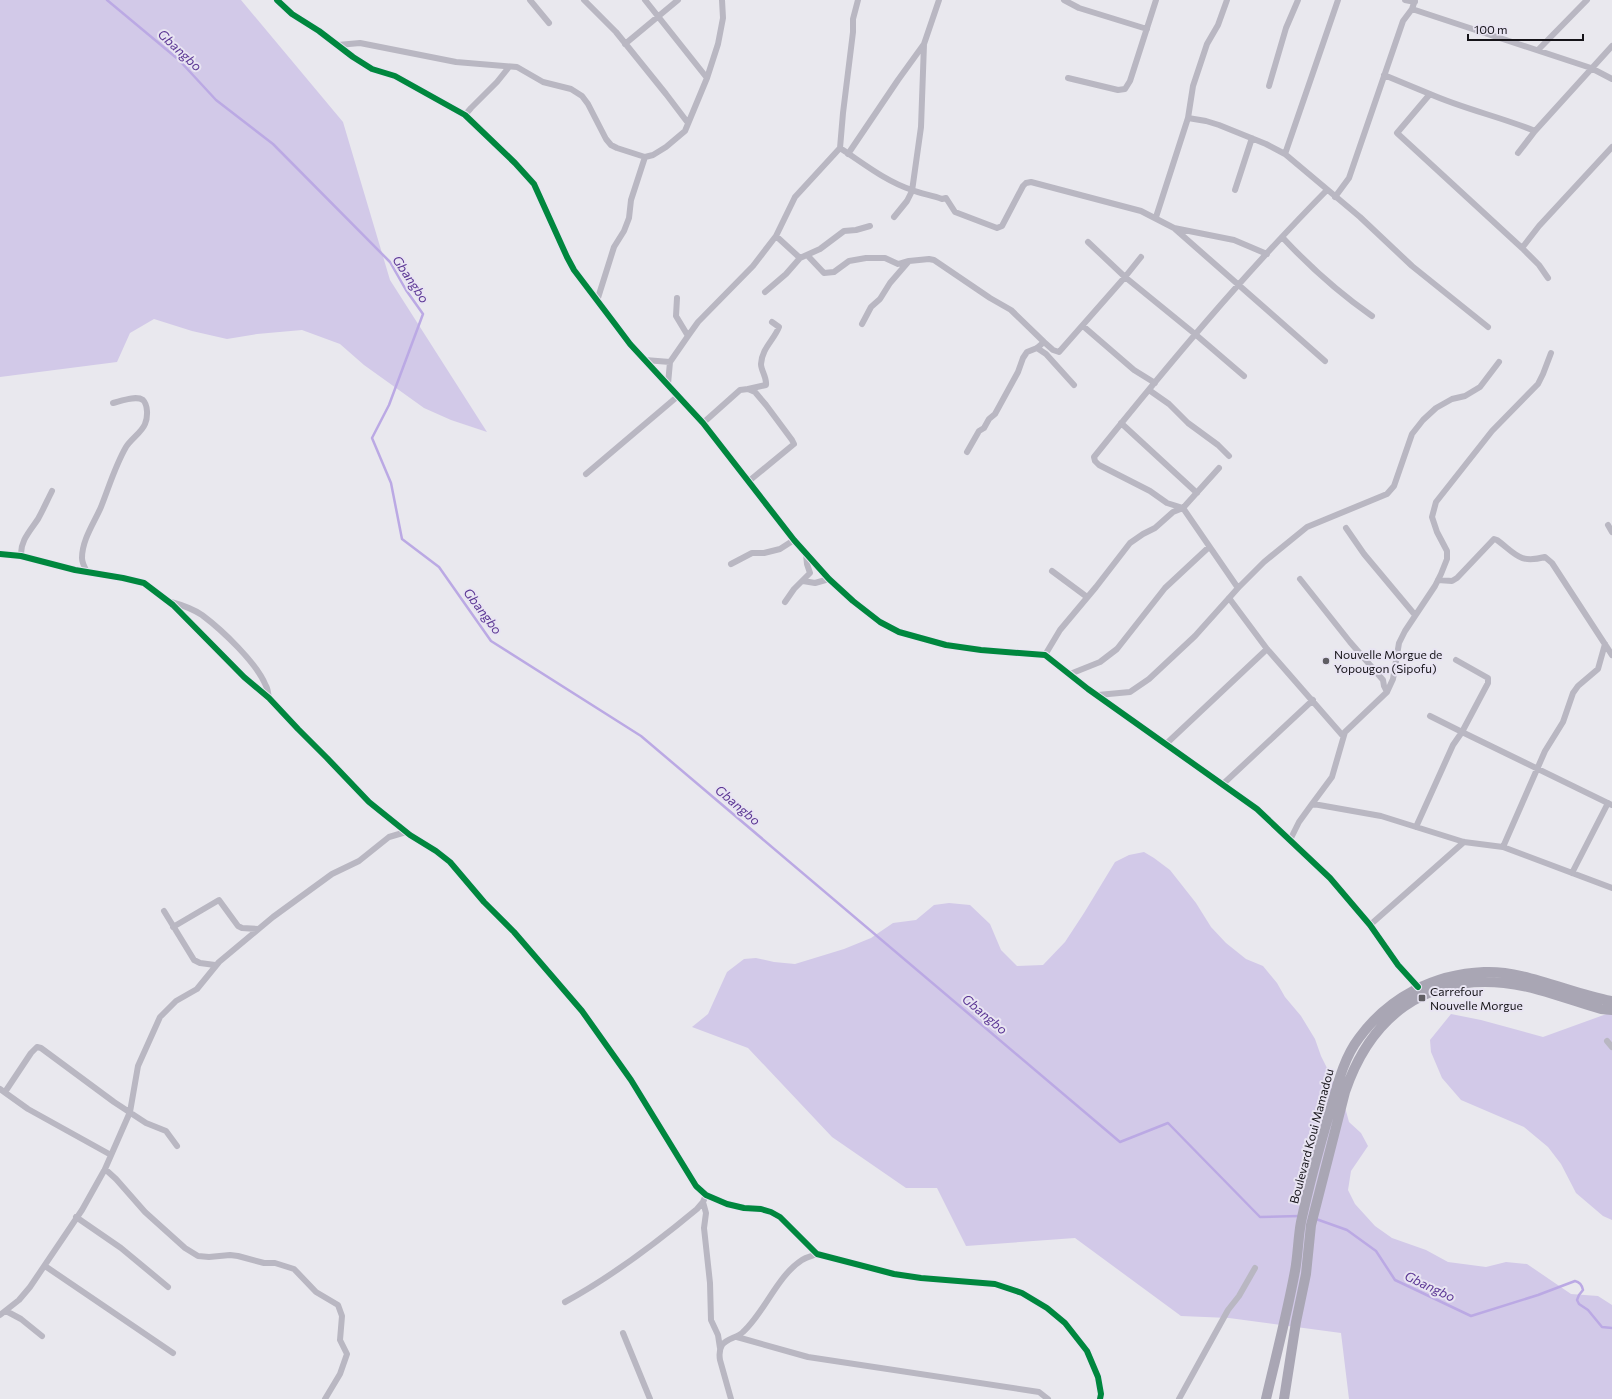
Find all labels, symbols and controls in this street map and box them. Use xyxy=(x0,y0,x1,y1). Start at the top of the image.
scale bar xyxy=(1468,16,1583,42)
text: 100 m xyxy=(1474,22,1508,36)
water label: Gbangbo xyxy=(155,26,205,74)
water label: Gbangbo xyxy=(389,252,433,306)
water label: Gbangbo xyxy=(460,585,506,638)
place label: Nouvelle Morgue de Yopougon (Sipofu) xyxy=(1334,647,1442,675)
marker: Nouvelle Morgue de Yopougon (Sipofu) xyxy=(1321,656,1331,666)
water label: Gbangbo xyxy=(712,782,764,829)
place label: Carrefour Nouvelle Morgue xyxy=(1430,984,1523,1012)
water label: Gbangbo xyxy=(959,991,1011,1038)
marker: Carrefour Nouvelle Morgue xyxy=(1417,993,1427,1003)
street label: Boulevard Koui Mamadou xyxy=(1286,1067,1336,1205)
water label: Gbangbo xyxy=(1402,1267,1458,1305)

